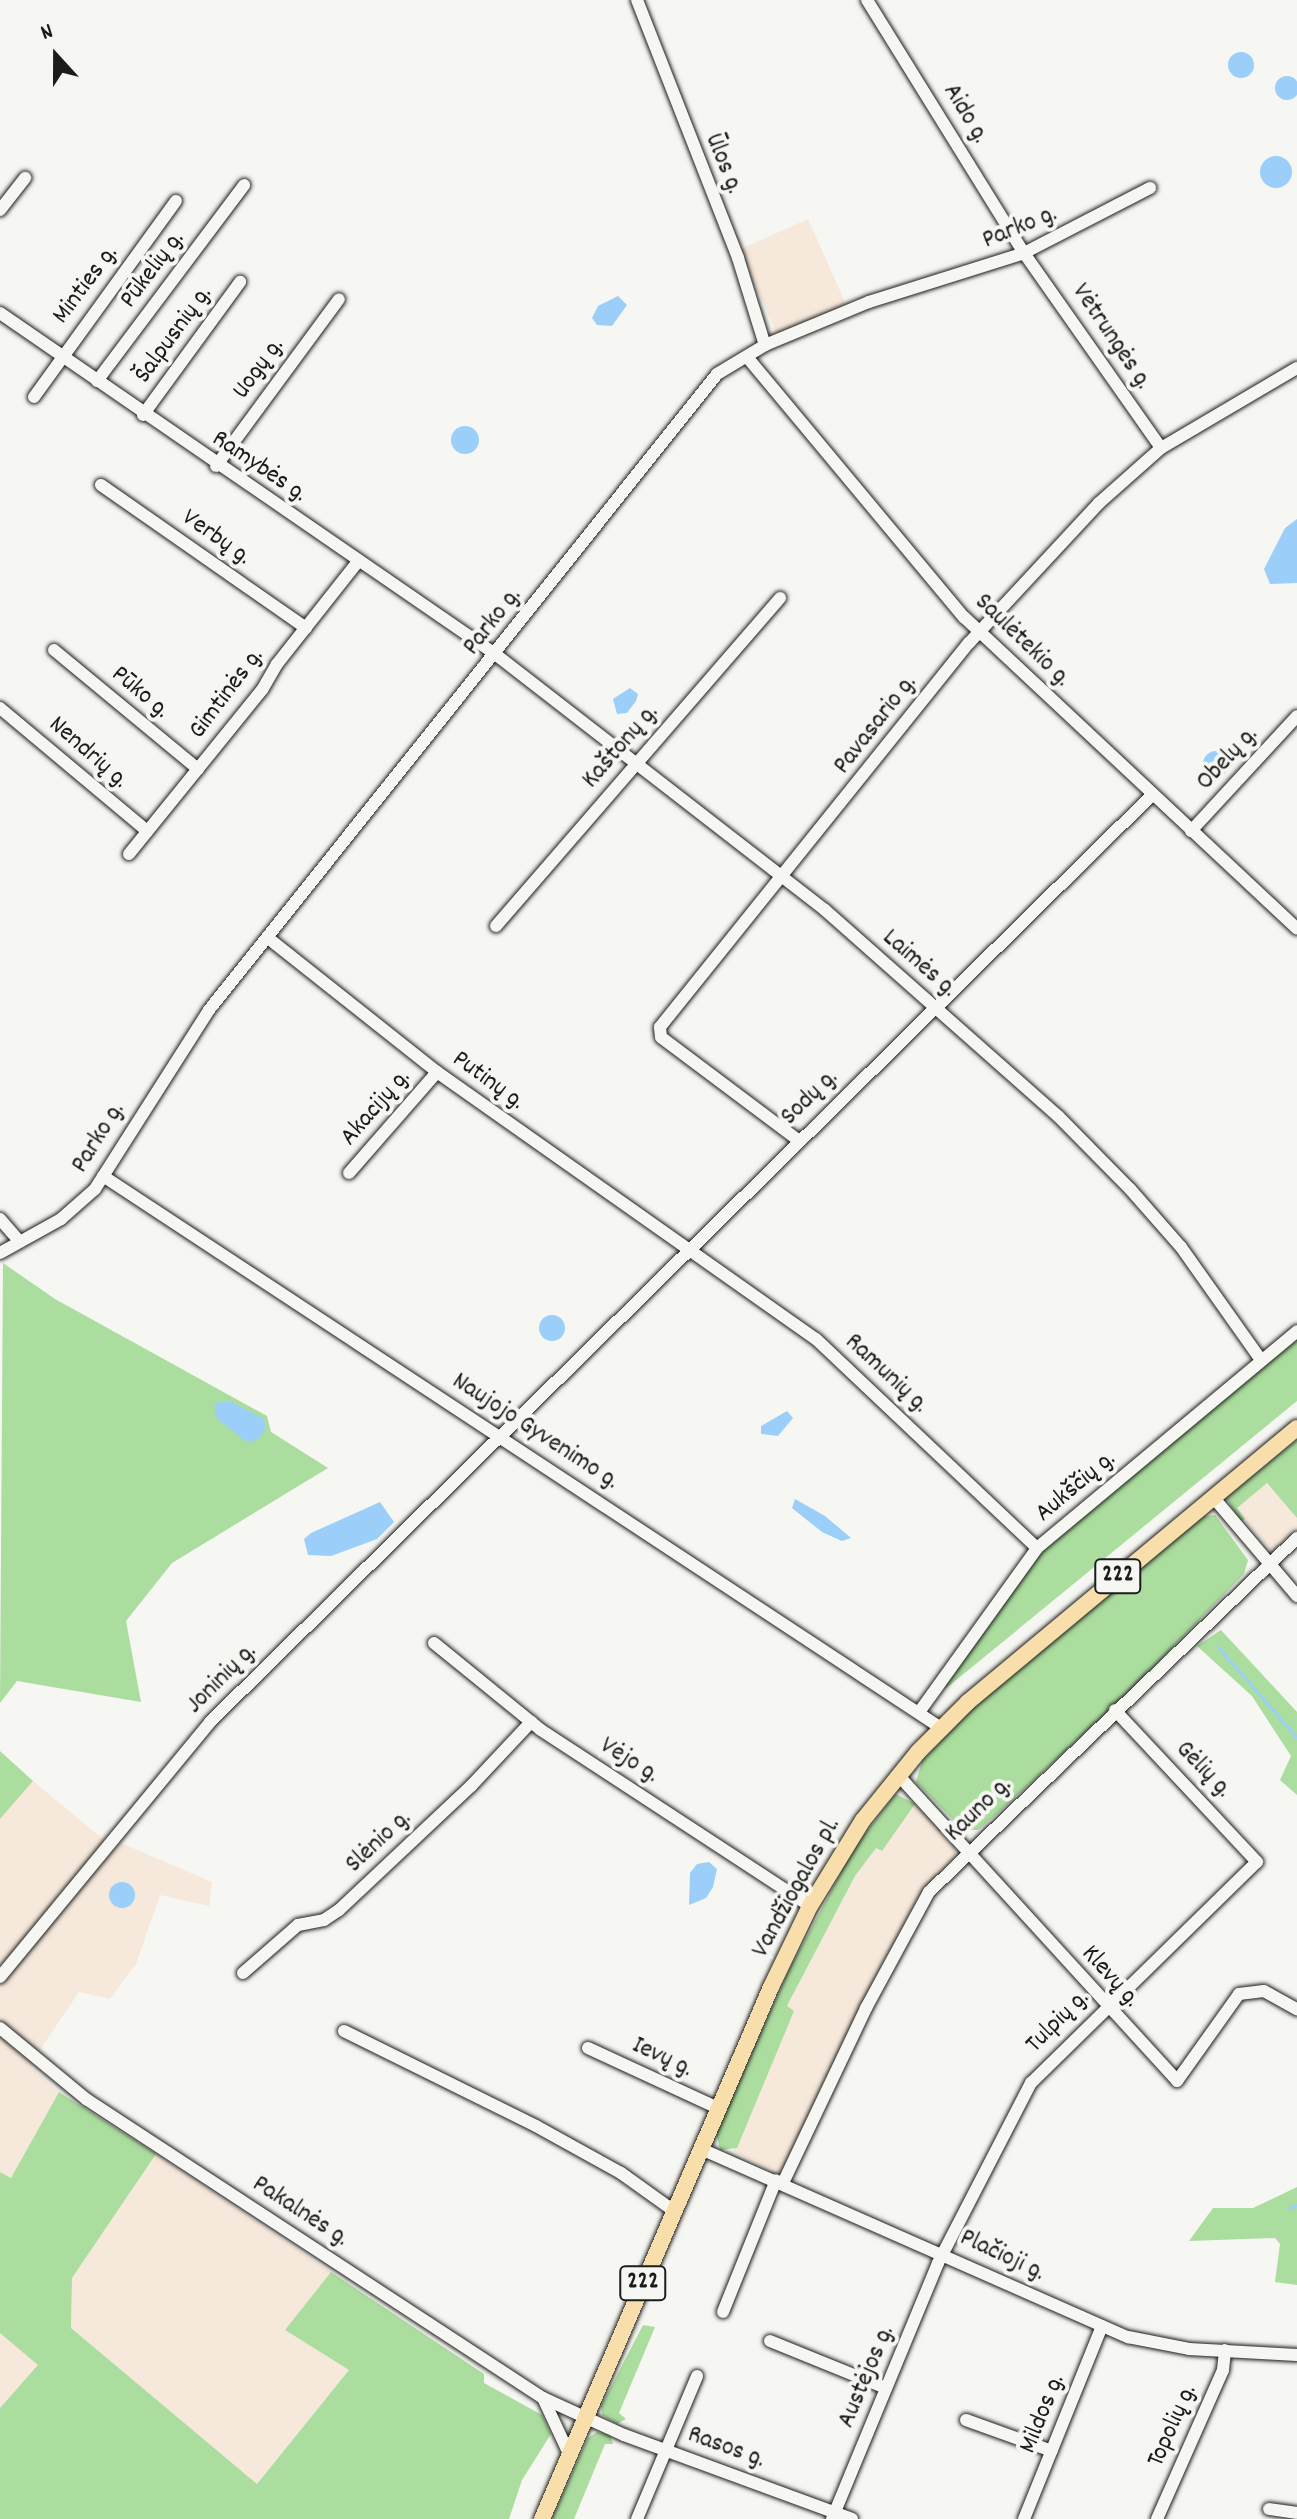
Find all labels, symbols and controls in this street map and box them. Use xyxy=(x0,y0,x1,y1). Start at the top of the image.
north arrow xyxy=(16,16,96,96)
text: N xyxy=(37,17,58,50)
street label: Aido g. xyxy=(935,78,995,150)
street label: Ūlos g. xyxy=(697,129,749,199)
street label: Parko g. xyxy=(978,199,1062,257)
street label: Pūkelių g. xyxy=(114,225,192,315)
street label: Minties g. xyxy=(46,240,126,330)
street label: Vėtrungės g. xyxy=(1064,278,1158,396)
street label: Šalpusnių g. xyxy=(128,280,220,390)
street label: Uogų g. xyxy=(226,332,292,406)
street label: Ramybės g. xyxy=(205,424,313,510)
street label: Verbų g. xyxy=(175,503,257,573)
street label: Parko g. xyxy=(457,582,529,662)
street label: Saulėtekio g. xyxy=(967,587,1077,695)
street label: Gimtinės g. xyxy=(183,642,271,746)
street label: Pūko g. xyxy=(104,660,176,726)
street label: Pavasario g. xyxy=(827,669,925,781)
street label: Kaštonų g. xyxy=(576,698,666,796)
street label: Nendrių g. xyxy=(42,710,134,796)
street label: Obelų g. xyxy=(1190,720,1266,798)
street label: Laimės g. xyxy=(875,923,963,1005)
street label: Putinų g. xyxy=(446,1044,530,1118)
street label: Akacijų g. xyxy=(334,1063,418,1153)
street label: Sodų g. xyxy=(775,1063,845,1133)
street label: Parko g. xyxy=(65,1097,133,1179)
street label: Ramunių g. xyxy=(837,1327,935,1421)
street label: Naujojo Gyvenimo g. xyxy=(446,1366,624,1498)
street label: Aukščių g. xyxy=(1029,1444,1123,1530)
road number: 222 xyxy=(1094,1556,1142,1596)
street label: Joninių g. xyxy=(180,1637,264,1721)
street label: Vėjo g. xyxy=(594,1731,664,1791)
street label: Gėlių g. xyxy=(1168,1735,1238,1805)
street label: Kauno g. xyxy=(939,1771,1019,1849)
street label: Slėnio g. xyxy=(340,1804,418,1880)
street label: Vandžiogalos pl. xyxy=(746,1813,848,1963)
street label: Klevų g. xyxy=(1074,1939,1146,2015)
street label: Tulpių g. xyxy=(1020,1984,1096,2060)
street label: Ievų g. xyxy=(627,2031,697,2085)
street label: Pakalnės g. xyxy=(246,2169,354,2255)
street label: Plačioji g. xyxy=(955,2223,1049,2289)
road number: 222 xyxy=(619,2263,667,2303)
street label: Austėjos g. xyxy=(832,2321,902,2433)
street label: Mildos g. xyxy=(1013,2370,1073,2458)
street label: Topolių g. xyxy=(1141,2380,1205,2472)
street label: Rasos g. xyxy=(683,2420,769,2476)

